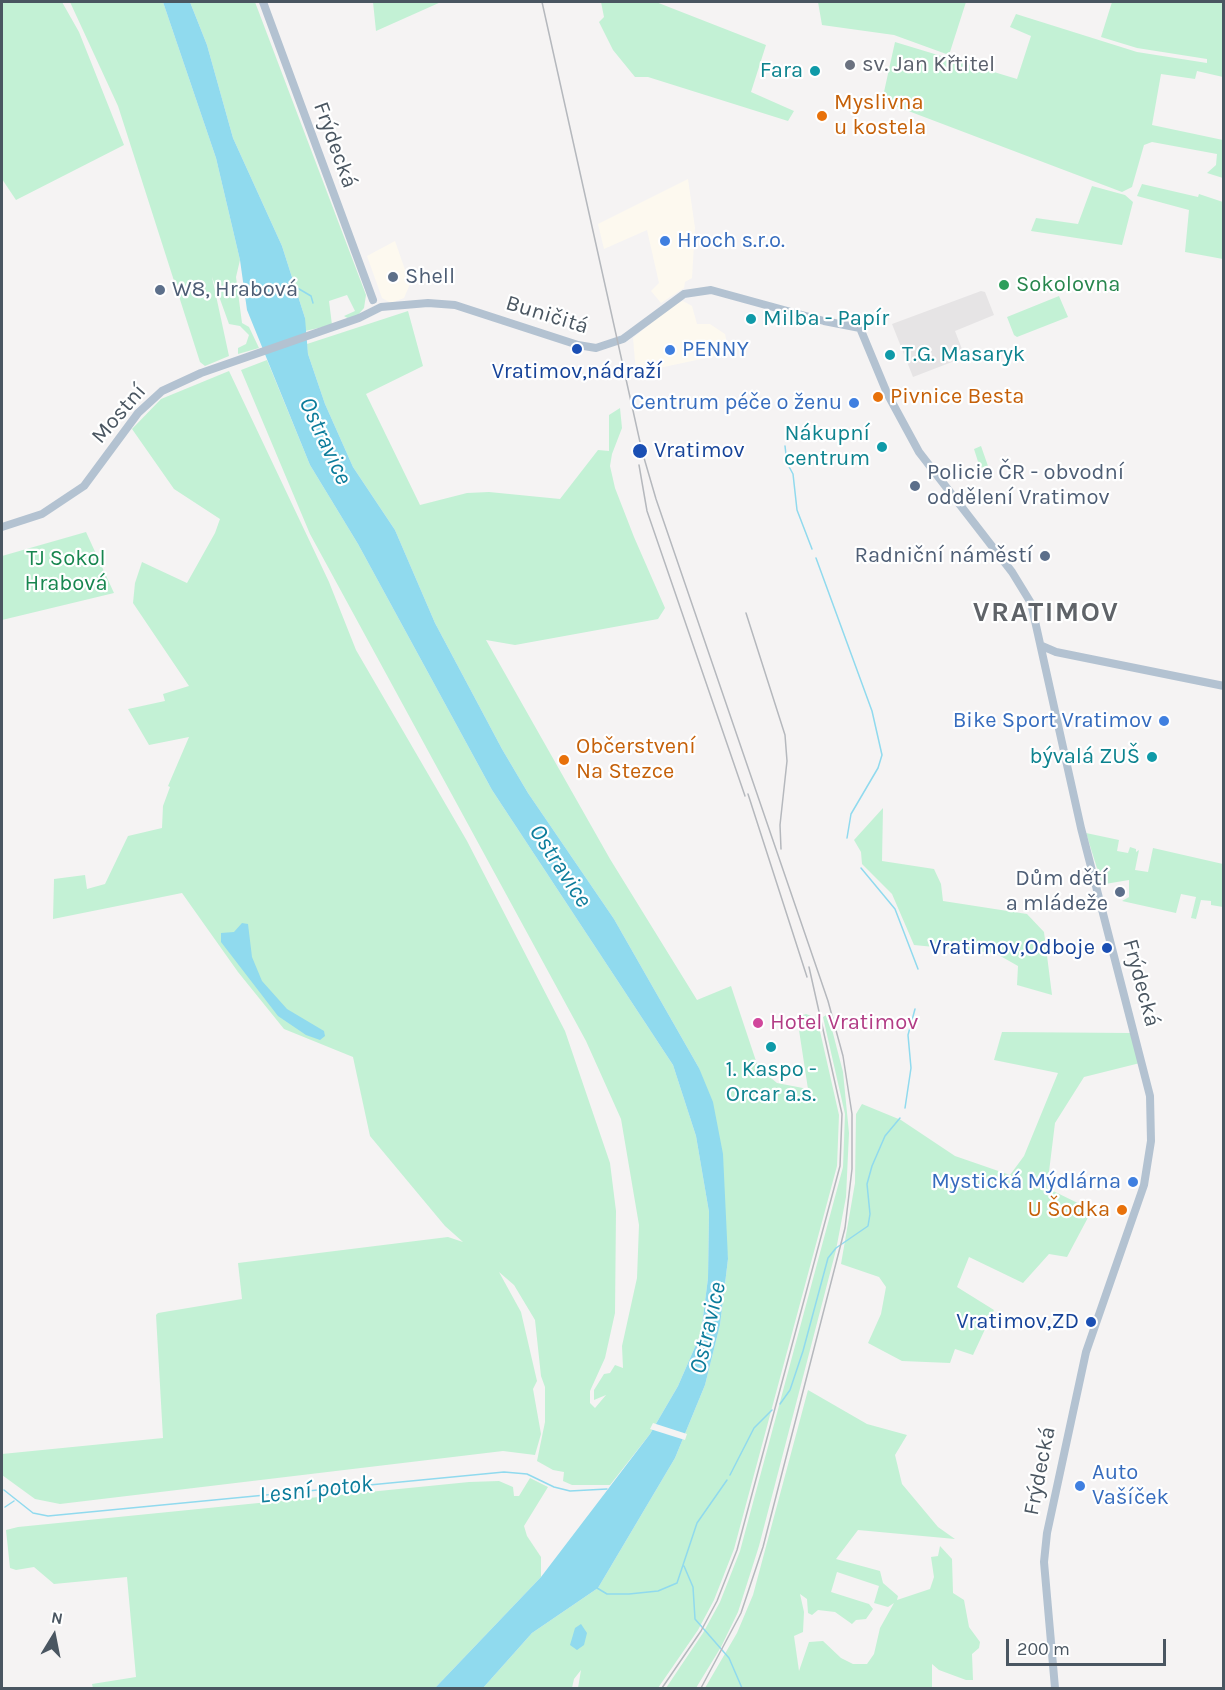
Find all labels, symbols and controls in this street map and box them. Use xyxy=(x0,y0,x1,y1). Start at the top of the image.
place label: sv. Jan Křtitel xyxy=(862,52,995,78)
place label: Fara xyxy=(760,58,803,84)
marker: sv. Jan Křtitel xyxy=(843,58,857,72)
marker: Fara xyxy=(808,64,822,78)
place label: Myslivna u kostela xyxy=(834,90,926,142)
street label: Frýdecká xyxy=(307,98,363,192)
marker: Myslivna u kostela xyxy=(815,109,829,123)
place label: Hroch s.r.o. xyxy=(677,228,785,254)
marker: Hroch s.r.o. xyxy=(658,234,672,248)
place label: Shell xyxy=(405,264,455,290)
marker: Shell xyxy=(386,270,400,284)
place label: Sokolovna xyxy=(1016,272,1120,298)
place label: W8, Hrabová xyxy=(172,277,298,303)
marker: Sokolovna xyxy=(997,278,1011,292)
marker: W8, Hrabová xyxy=(153,283,167,297)
street label: Buničitá xyxy=(502,290,592,340)
place label: Milba - Papír xyxy=(763,306,889,332)
marker: Milba - Papír xyxy=(744,312,758,326)
place label: PENNY xyxy=(682,337,749,363)
marker: Vratimov,nádraží xyxy=(570,342,584,356)
place label: T.G. Masaryk xyxy=(902,342,1025,368)
marker: PENNY xyxy=(663,343,677,357)
marker: T.G. Masaryk xyxy=(883,348,897,362)
place label: Vratimov,nádraží xyxy=(492,359,662,385)
street label: Mostní xyxy=(86,379,152,449)
place label: Pivnice Besta xyxy=(890,384,1024,410)
place label: Centrum péče o ženu xyxy=(631,390,842,416)
marker: Pivnice Besta xyxy=(871,390,885,404)
water label: Ostravice xyxy=(292,393,358,489)
marker: Centrum péče o ženu xyxy=(847,396,861,410)
place label: Nákupní centrum xyxy=(784,421,870,472)
place label: Vratimov xyxy=(654,438,745,464)
marker: Nákupní centrum xyxy=(875,440,889,454)
marker: Vratimov xyxy=(631,442,649,460)
place label: Policie ČR - obvodní oddělení Vratimov xyxy=(927,460,1124,512)
marker: Policie ČR - obvodní oddělení Vratimov xyxy=(908,479,922,493)
place label: Radniční náměstí xyxy=(854,543,1033,569)
park label: TJ Sokol Hrabová xyxy=(25,546,107,598)
marker: Radniční náměstí xyxy=(1038,549,1052,563)
district label: VRATIMOV xyxy=(973,596,1119,630)
place label: Bike Sport Vratimov xyxy=(953,708,1152,734)
marker: Bike Sport Vratimov xyxy=(1157,714,1171,728)
place label: Občerstvení Na Stezce xyxy=(576,734,696,786)
place label: bývalá ZUŠ xyxy=(1029,744,1140,770)
marker: bývalá ZUŠ xyxy=(1145,750,1159,764)
marker: Občerstvení Na Stezce xyxy=(557,753,571,767)
water label: Ostravice xyxy=(523,819,597,913)
place label: Dům dětí a mládeže xyxy=(1006,866,1108,918)
marker: Dům dětí a mládeže xyxy=(1113,885,1127,899)
place label: Vratimov,Odboje xyxy=(929,935,1095,961)
street label: Frýdecká xyxy=(1117,936,1165,1030)
marker: Vratimov,Odboje xyxy=(1100,941,1114,955)
place label: Hotel Vratimov xyxy=(770,1010,918,1036)
marker: Hotel Vratimov xyxy=(751,1016,765,1030)
marker: 1. Kaspo - Orcar a.s. xyxy=(764,1040,778,1054)
place label: 1. Kaspo - Orcar a.s. xyxy=(725,1057,817,1108)
place label: Mystická Mýdlárna xyxy=(931,1169,1121,1195)
marker: Mystická Mýdlárna xyxy=(1126,1175,1140,1189)
place label: U Šodka xyxy=(1028,1197,1110,1223)
marker: U Šodka xyxy=(1115,1203,1129,1217)
water label: Ostravice xyxy=(683,1279,733,1377)
place label: Vratimov,ZD xyxy=(956,1309,1079,1335)
marker: Vratimov,ZD xyxy=(1084,1315,1098,1329)
street label: Frýdecká xyxy=(1018,1424,1062,1518)
place label: Auto Vašíček xyxy=(1092,1460,1169,1512)
water label: Lesní potok xyxy=(258,1470,374,1510)
marker: Auto Vašíček xyxy=(1073,1479,1087,1493)
north arrow xyxy=(24,1606,84,1666)
text: N xyxy=(50,1607,65,1628)
scale bar xyxy=(1009,1627,1170,1665)
text: 200 m xyxy=(1017,1638,1070,1660)

